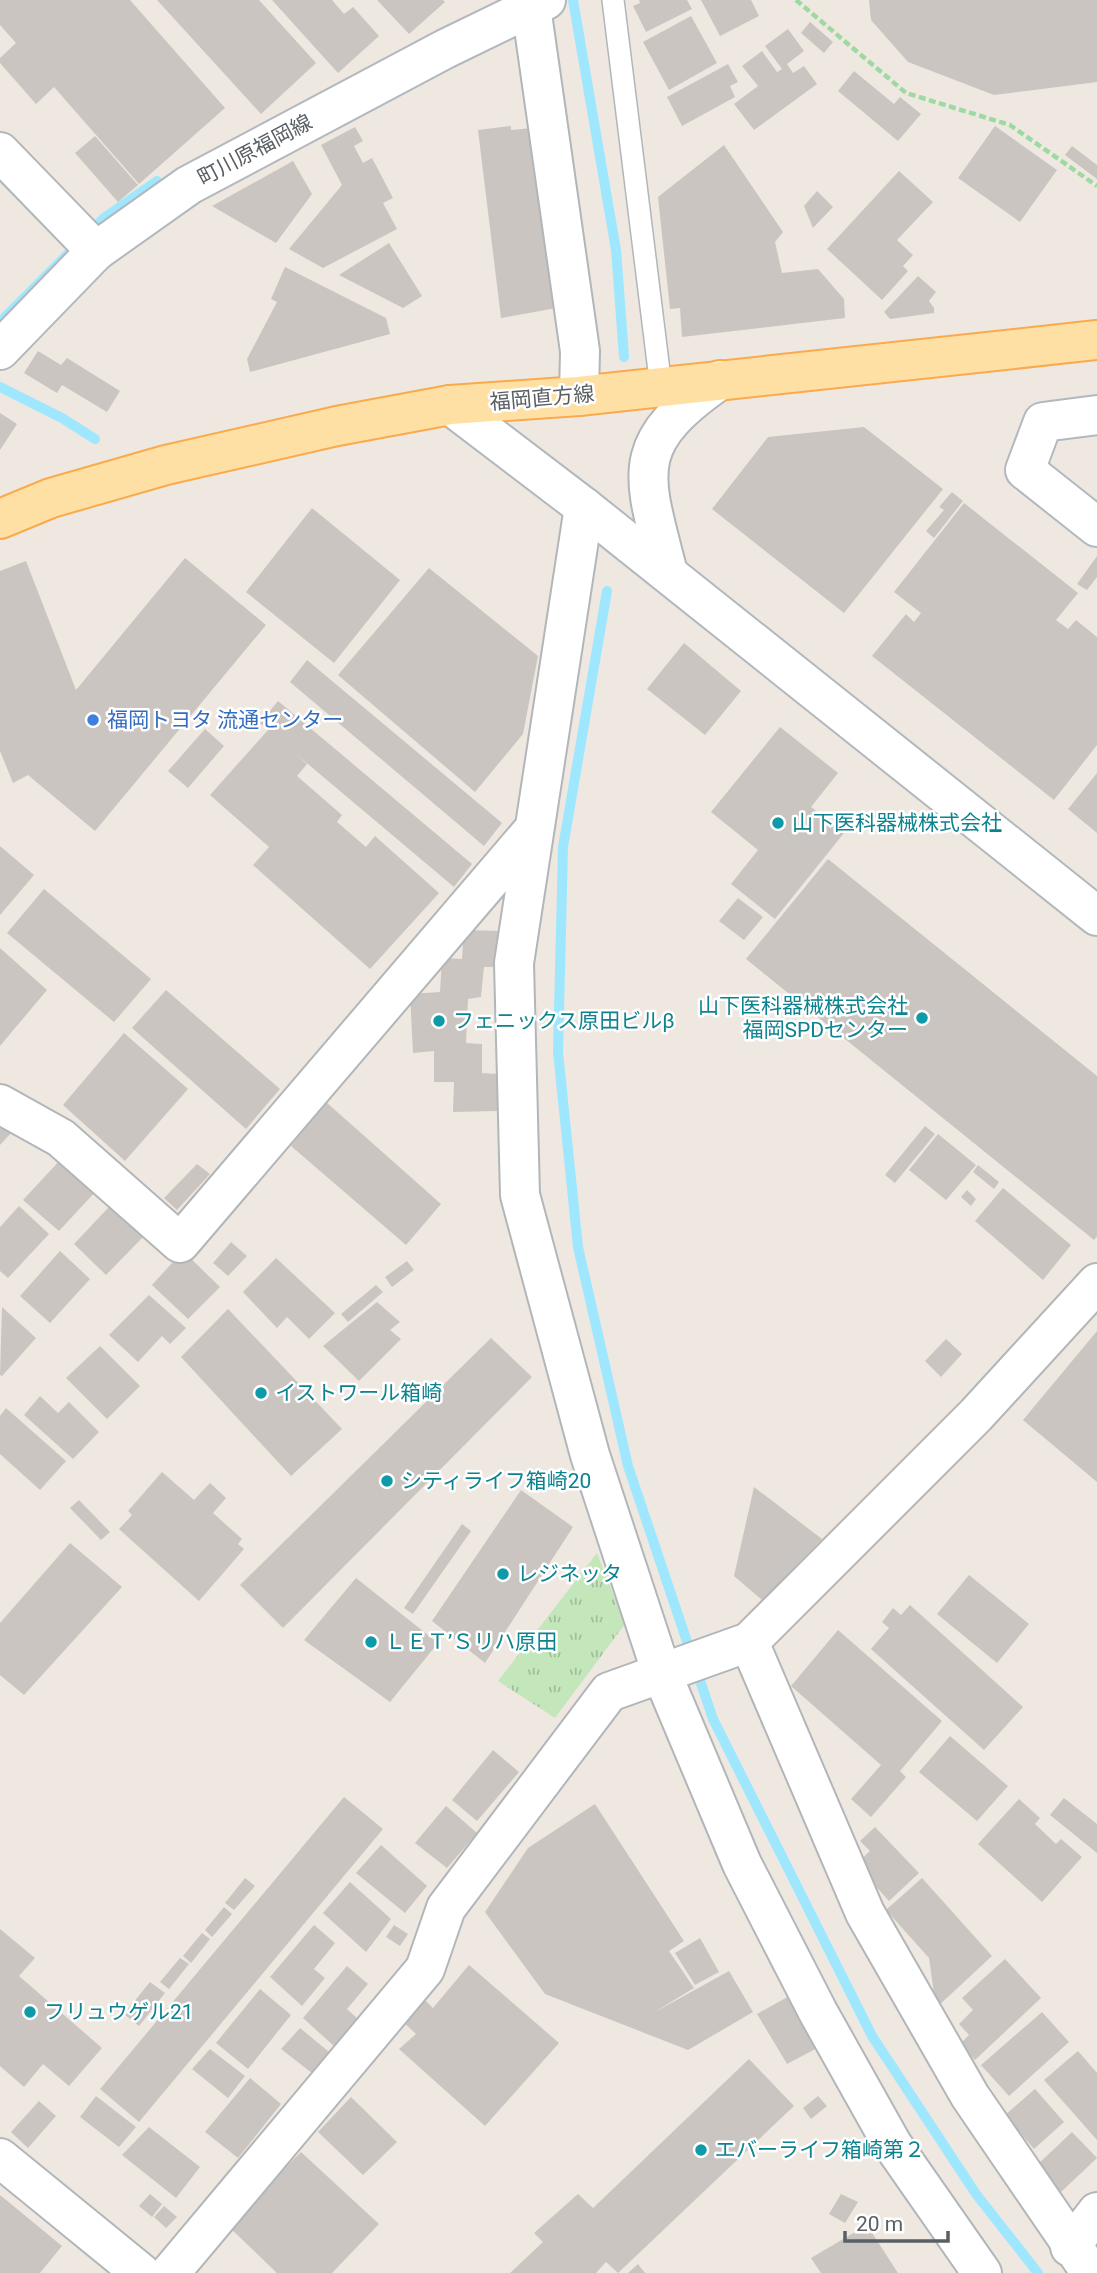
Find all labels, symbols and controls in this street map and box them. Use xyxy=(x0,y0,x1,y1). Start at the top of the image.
street label: 町川原福岡線 xyxy=(194,110,316,190)
street label: 福岡直方線 xyxy=(489,381,595,415)
place label: 福岡トヨタ 流通センター xyxy=(107,708,343,732)
marker: 福岡トヨタ 流通センター xyxy=(85,712,101,728)
place label: 山下医科器械株式会社 xyxy=(792,811,1002,835)
marker: 山下医科器械株式会社 xyxy=(770,815,786,831)
place label: 山下医科器械株式会社 福岡SPDセンター xyxy=(698,994,908,1042)
place label: フェニックス原田ビルβ xyxy=(453,1009,675,1033)
marker: 山下医科器械株式会社 福岡SPDセンター xyxy=(914,1010,930,1026)
marker: フェニックス原田ビルβ xyxy=(431,1013,447,1029)
place label: イストワール箱崎 xyxy=(275,1381,442,1405)
marker: イストワール箱崎 xyxy=(253,1385,269,1401)
place label: シティライフ箱崎20 xyxy=(401,1469,591,1493)
marker: シティライフ箱崎20 xyxy=(379,1473,395,1489)
place label: レジネッタ xyxy=(517,1562,622,1586)
marker: レジネッタ xyxy=(495,1566,511,1582)
place label: ＬＥＴ’Ｓリハ原田 xyxy=(385,1630,557,1654)
marker: ＬＥＴ’Ｓリハ原田 xyxy=(363,1634,379,1650)
place label: フリュウゲル21 xyxy=(44,2000,194,2024)
marker: フリュウゲル21 xyxy=(22,2004,38,2020)
place label: エバーライフ箱崎第２ xyxy=(715,2138,925,2162)
marker: エバーライフ箱崎第２ xyxy=(693,2142,709,2158)
scale bar xyxy=(845,2200,948,2244)
text: 20 m xyxy=(856,2212,903,2236)

